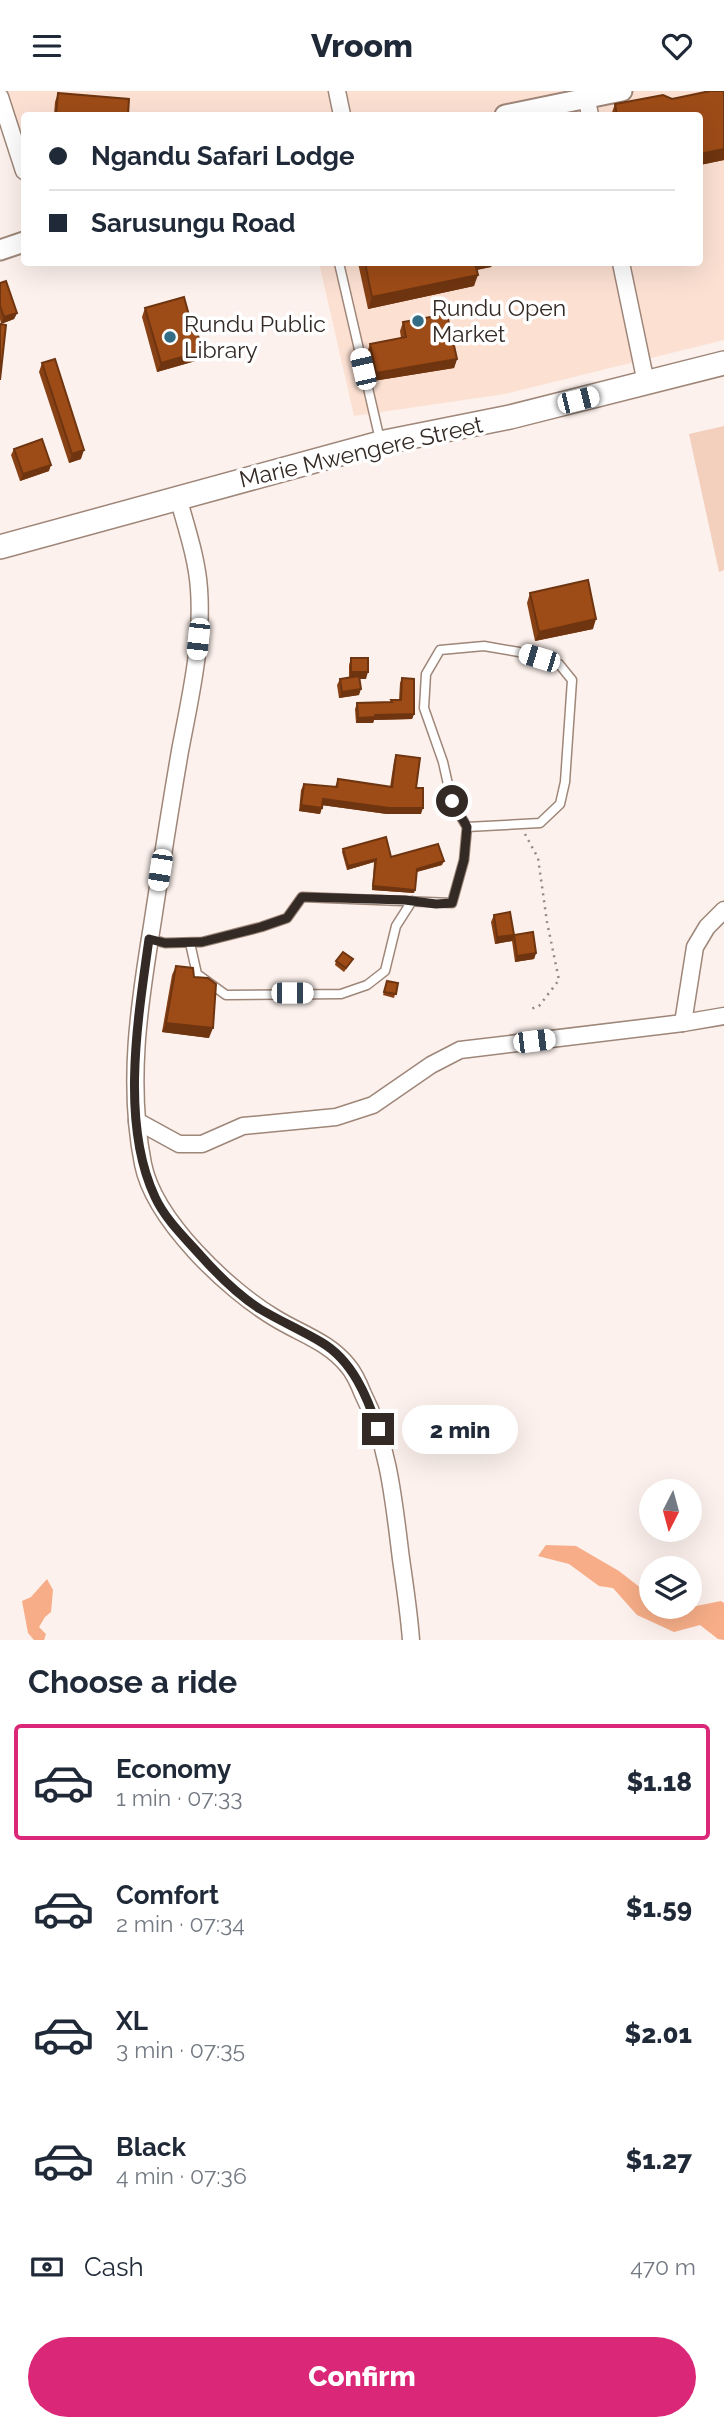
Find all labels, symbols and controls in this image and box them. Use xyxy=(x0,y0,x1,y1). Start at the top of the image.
icon: menu xyxy=(28,27,66,65)
text: Vroom xyxy=(311,27,413,64)
icon: heart xyxy=(658,27,696,65)
text: Ngandu Safari Lodge xyxy=(91,141,355,171)
text: Sarusungu Road xyxy=(91,208,296,238)
place label: Rundu Open Market xyxy=(432,294,566,347)
place label: Rundu Public Library xyxy=(184,310,326,363)
marker: Rundu Open Market xyxy=(410,313,426,329)
marker: Rundu Public Library xyxy=(162,329,178,345)
car xyxy=(349,346,378,392)
car xyxy=(556,385,601,415)
street label: Marie Mwengere Street xyxy=(237,410,485,493)
car xyxy=(186,617,211,661)
car xyxy=(516,642,563,674)
route start xyxy=(436,785,468,817)
car xyxy=(147,848,174,892)
car xyxy=(272,983,314,1004)
car xyxy=(512,1028,557,1054)
callout: 2 min xyxy=(402,1405,518,1453)
route end xyxy=(362,1413,394,1445)
text: 2 min xyxy=(430,1416,490,1443)
north arrow xyxy=(639,1479,702,1542)
map controls xyxy=(639,1479,702,1619)
button: layers xyxy=(639,1556,702,1619)
text: Choose a ride xyxy=(28,1663,237,1700)
icon: car xyxy=(32,1751,95,1814)
text: Economy xyxy=(116,1754,231,1784)
text: $1.18 xyxy=(626,1767,692,1797)
text: 1 min · 07:33 xyxy=(116,1784,242,1811)
icon: car xyxy=(32,1877,95,1940)
text: Comfort xyxy=(116,1880,219,1910)
text: $1.59 xyxy=(626,1893,692,1923)
text: 2 min · 07:34 xyxy=(116,1910,245,1937)
icon: car xyxy=(32,2003,95,2066)
text: XL xyxy=(116,2006,148,2036)
text: $2.01 xyxy=(625,2019,692,2049)
text: 3 min · 07:35 xyxy=(116,2036,245,2063)
icon: car xyxy=(32,2129,95,2192)
text: Black xyxy=(116,2132,186,2162)
text: $1.27 xyxy=(626,2145,692,2175)
text: 4 min · 07:36 xyxy=(116,2162,247,2189)
icon: cash xyxy=(28,2248,66,2286)
text: Cash xyxy=(84,2252,144,2282)
text: 470 m xyxy=(630,2253,696,2280)
button: Confirm xyxy=(28,2337,696,2417)

